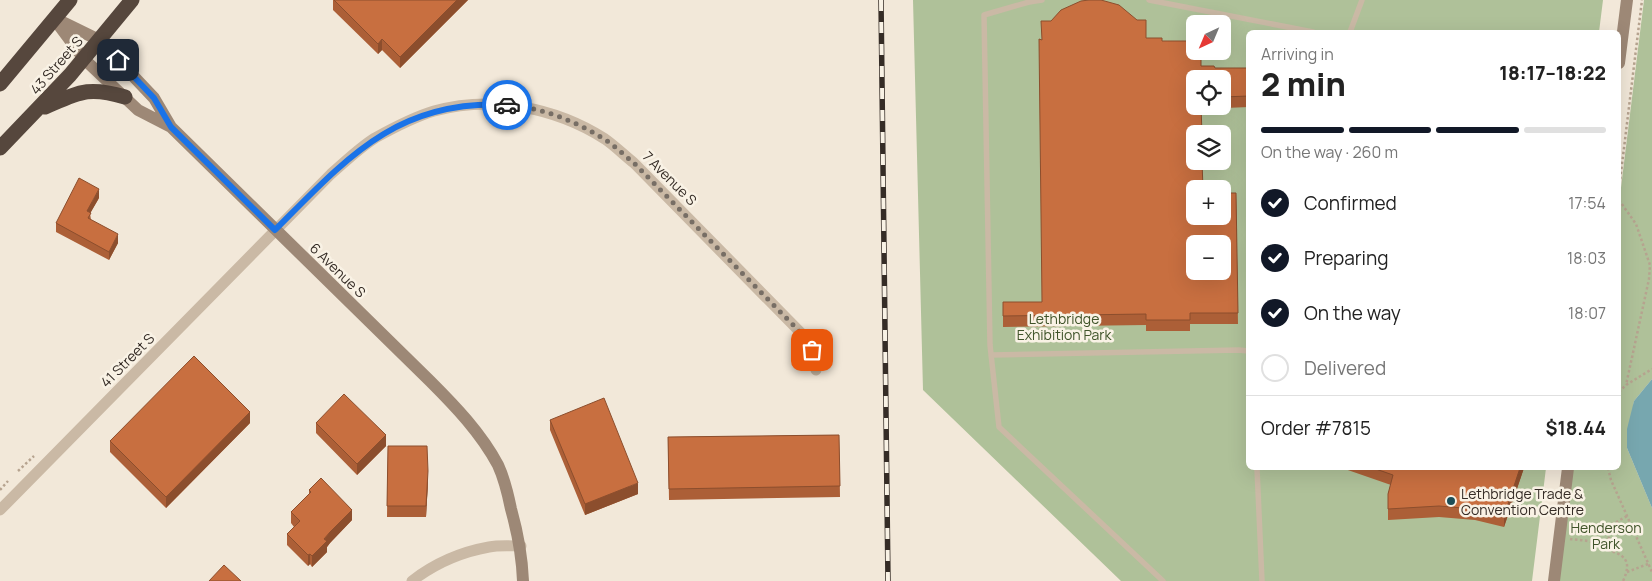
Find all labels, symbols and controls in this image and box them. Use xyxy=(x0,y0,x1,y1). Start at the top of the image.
north arrow xyxy=(1186,15,1231,60)
map controls xyxy=(1186,15,1231,280)
street label: 43 Street S xyxy=(25,32,87,98)
pin xyxy=(97,39,139,81)
text: Arriving in xyxy=(1261,43,1334,65)
icon: home xyxy=(104,46,132,74)
text: 18:17–18:22 xyxy=(1499,60,1606,86)
text: 2 min xyxy=(1261,62,1346,106)
button: locate xyxy=(1186,70,1231,115)
courier xyxy=(482,80,532,130)
icon: car xyxy=(493,91,521,119)
button: layers xyxy=(1186,125,1231,170)
text: On the way · 260 m xyxy=(1261,141,1398,163)
street label: 7 Avenue S xyxy=(639,147,701,209)
button: + xyxy=(1186,180,1231,225)
icon: check xyxy=(1261,189,1289,217)
text: Confirmed xyxy=(1304,190,1397,216)
text: 17:54 xyxy=(1568,192,1606,214)
button: − xyxy=(1186,235,1231,280)
street label: 6 Avenue S xyxy=(306,239,370,302)
icon: check xyxy=(1261,244,1289,272)
text: Preparing xyxy=(1304,245,1389,271)
text: 18:03 xyxy=(1567,247,1606,269)
icon: check xyxy=(1261,299,1289,327)
text: On the way xyxy=(1304,300,1401,326)
text: 18:07 xyxy=(1568,302,1606,324)
park label: Lethbridge Exhibition Park xyxy=(1017,309,1112,344)
street label: 41 Street S xyxy=(96,329,158,391)
pin xyxy=(791,329,833,371)
icon: bag xyxy=(798,336,826,364)
text: Delivered xyxy=(1304,355,1386,381)
text: Order #7815 xyxy=(1261,415,1371,441)
text: $18.44 xyxy=(1545,415,1606,441)
place label: Lethbridge Trade & Convention Centre xyxy=(1461,484,1584,519)
marker: Lethbridge Trade & Convention Centre xyxy=(1445,495,1457,507)
park label: Henderson Park xyxy=(1570,518,1642,553)

